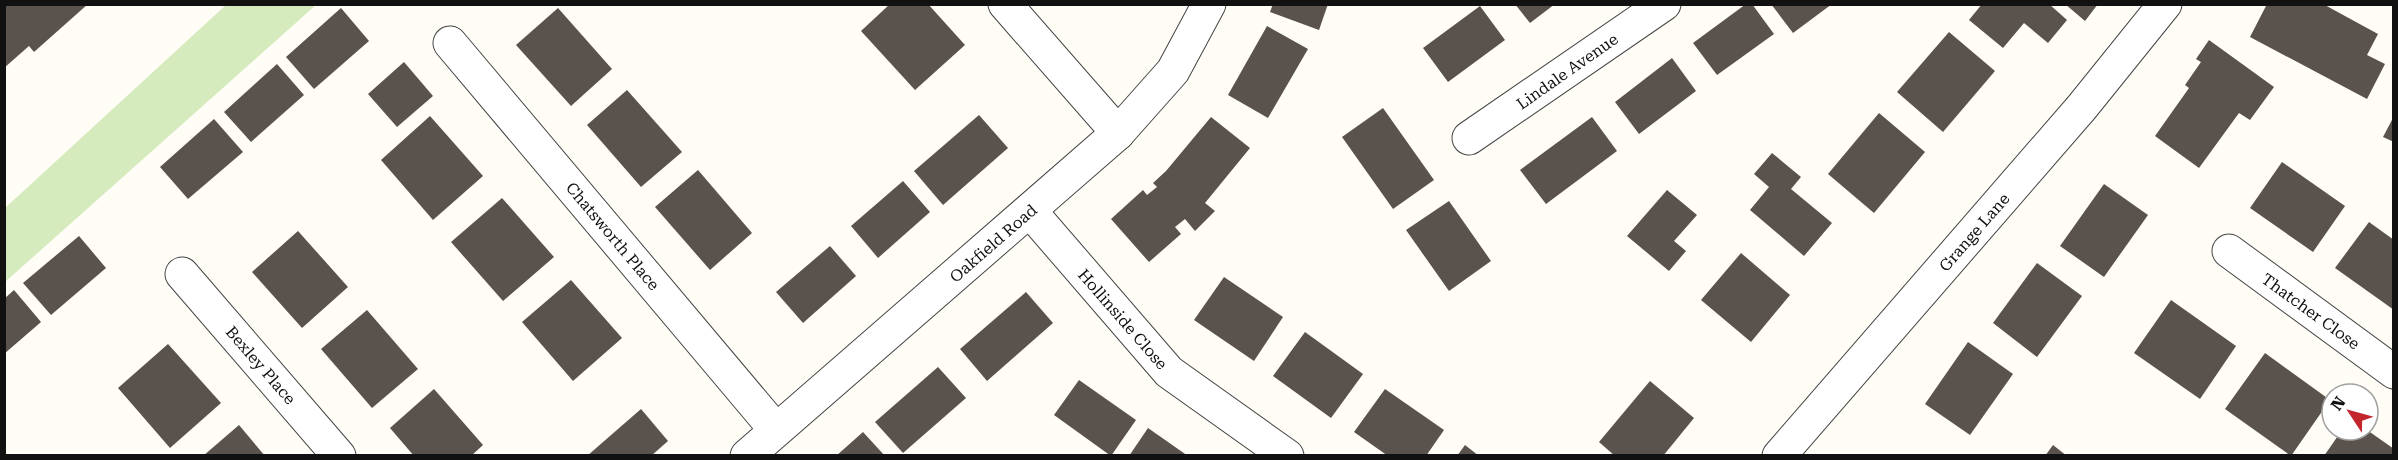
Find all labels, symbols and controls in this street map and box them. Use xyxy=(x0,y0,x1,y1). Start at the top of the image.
street label: Lindale Avenue xyxy=(1513,29,1622,113)
street label: Chatsworth Place xyxy=(562,178,663,294)
street label: Grange Lane xyxy=(1935,189,2014,275)
street label: Oakfield Road xyxy=(946,200,1041,286)
street label: Hollinside Close xyxy=(1074,265,1171,374)
street label: Thatcher Close xyxy=(2258,269,2364,353)
street label: Bexley Place xyxy=(222,322,300,408)
north arrow xyxy=(2320,382,2380,442)
text: N xyxy=(2327,393,2350,414)

